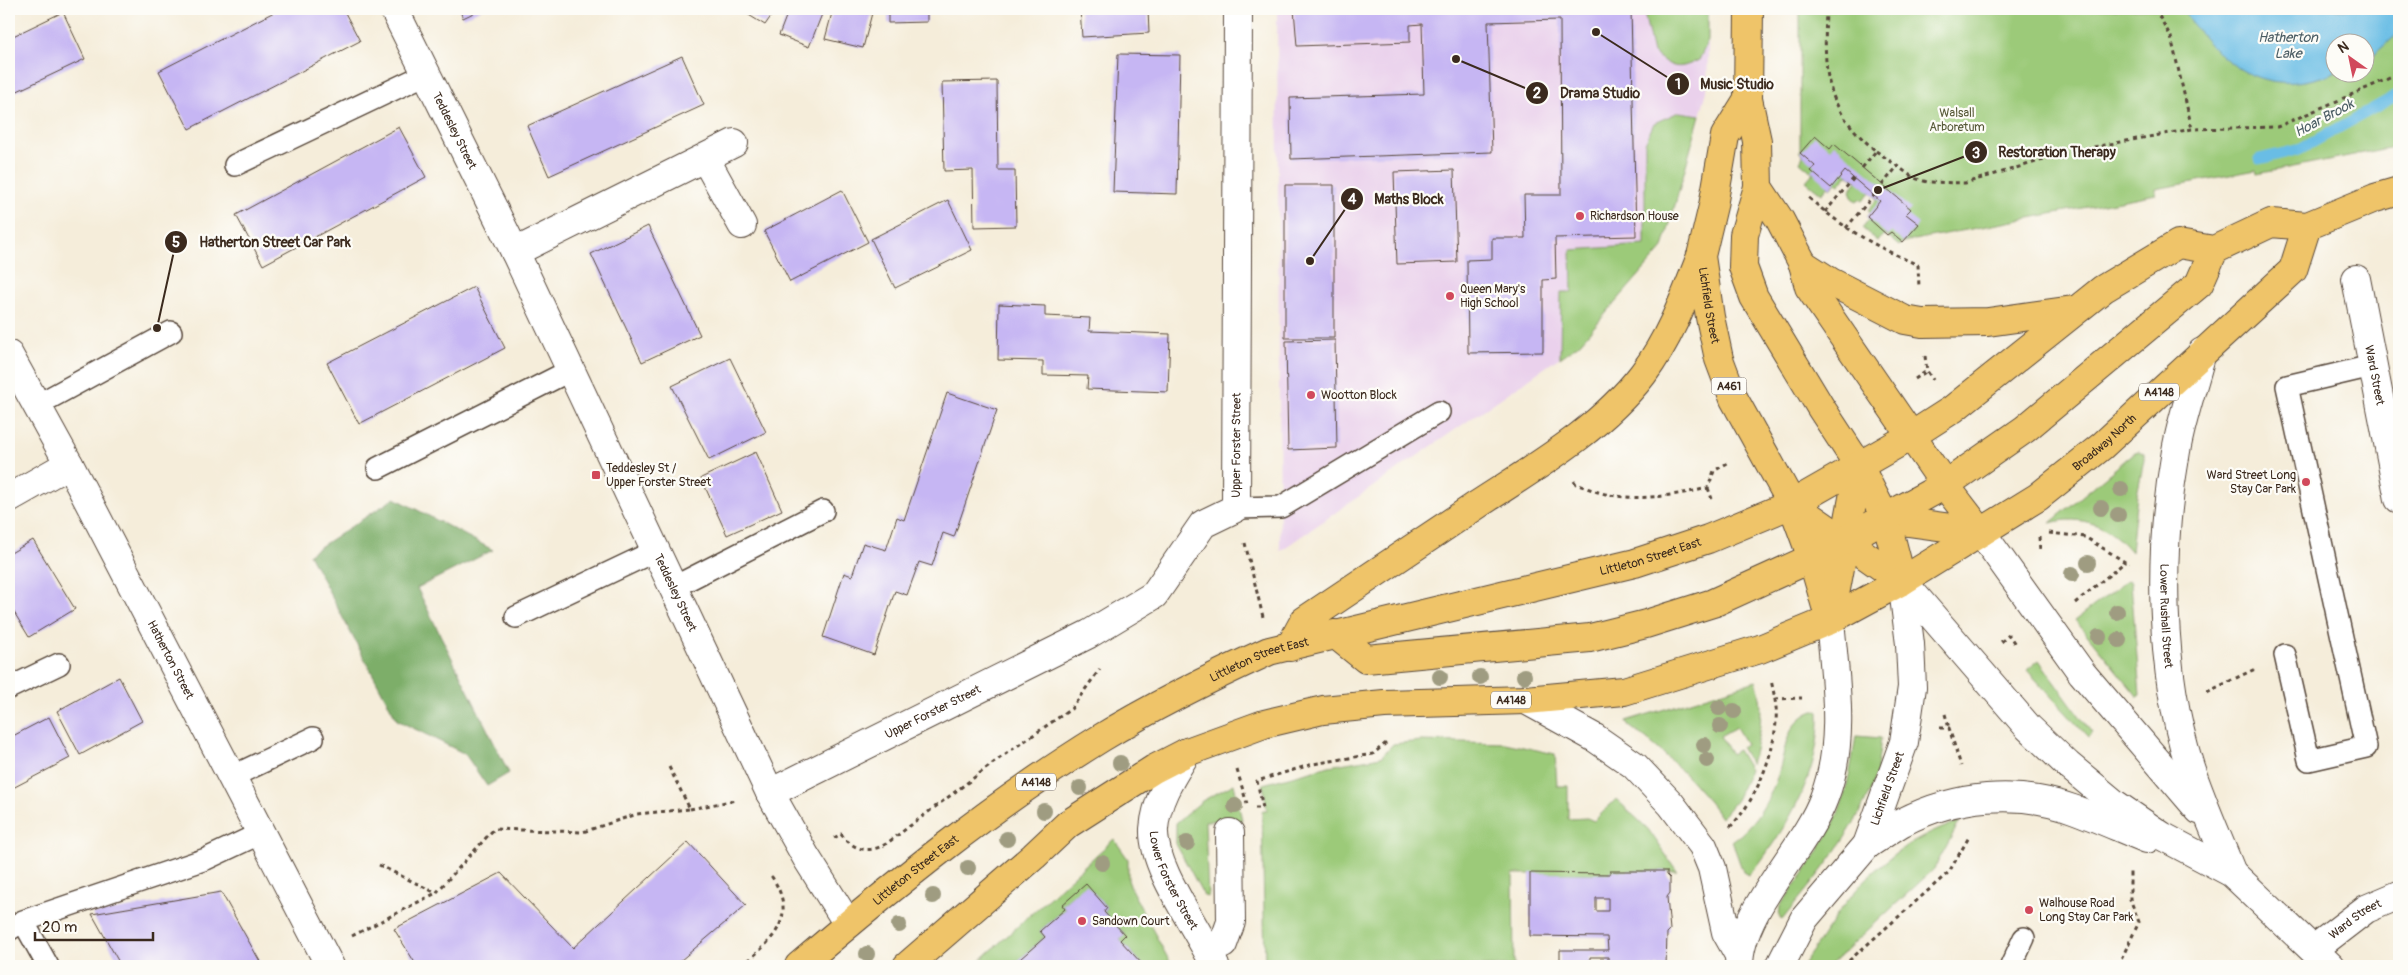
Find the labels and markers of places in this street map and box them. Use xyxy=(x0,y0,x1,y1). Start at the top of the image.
callout: Music Studio xyxy=(1665,69,1784,98)
callout: Drama Studio xyxy=(1525,79,1650,108)
callout: Restoration Therapy xyxy=(1963,138,2125,167)
callout: Maths Block xyxy=(1339,185,1453,214)
place label: Richardson House xyxy=(1590,209,1679,224)
marker: Richardson House xyxy=(1574,210,1586,222)
callout: Hatherton Street Car Park xyxy=(164,228,361,257)
place label: Queen Mary's High School xyxy=(1460,282,1526,311)
marker: Queen Mary's High School xyxy=(1444,290,1456,302)
place label: Wootton Block xyxy=(1321,388,1397,403)
marker: Wootton Block xyxy=(1305,389,1317,401)
place label: Teddesley St / Upper Forster Street xyxy=(606,461,711,490)
place label: Ward Street Long Stay Car Park xyxy=(2207,468,2296,497)
marker: Teddesley St / Upper Forster Street xyxy=(590,469,602,481)
marker: Ward Street Long Stay Car Park xyxy=(2300,476,2312,488)
place label: Walhouse Road Long Stay Car Park xyxy=(2039,896,2134,925)
marker: Walhouse Road Long Stay Car Park xyxy=(2023,904,2035,916)
place label: Sandown Court xyxy=(1092,914,1170,929)
marker: Sandown Court xyxy=(1076,915,1088,927)

